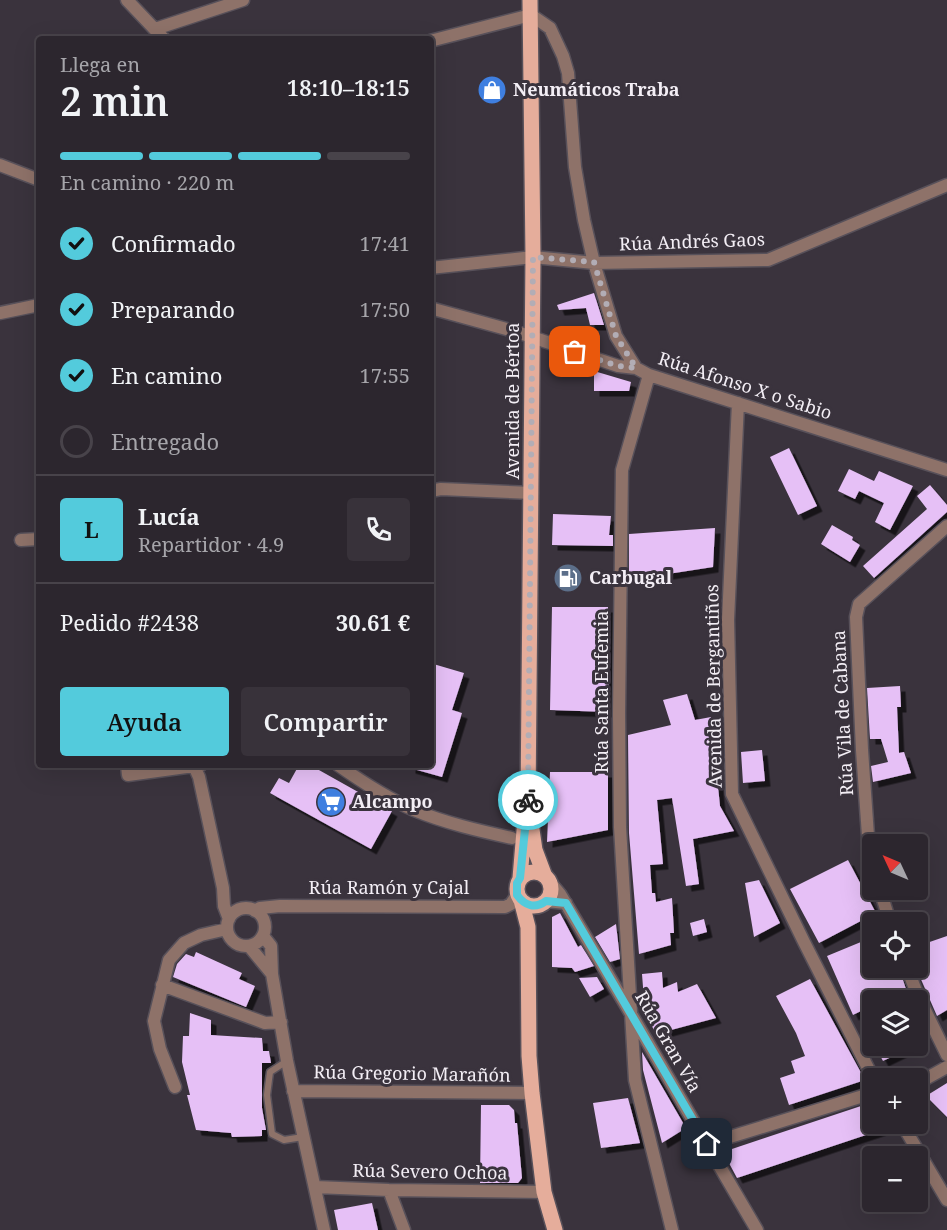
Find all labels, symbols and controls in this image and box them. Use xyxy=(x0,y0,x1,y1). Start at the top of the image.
text: Llega en xyxy=(60,51,140,78)
text: 18:10–18:15 xyxy=(287,72,410,102)
text: 2 min xyxy=(60,74,169,127)
shop icon: Neumáticos Traba xyxy=(476,74,508,106)
place label: Neumáticos Traba xyxy=(513,77,680,101)
text: En camino · 220 m xyxy=(60,169,234,196)
street label: Rúa Andrés Gaos xyxy=(619,226,765,256)
icon: check xyxy=(60,227,93,260)
text: Confirmado xyxy=(111,228,236,258)
text: 17:41 xyxy=(360,230,410,257)
icon: check xyxy=(60,293,93,326)
text: Preparando xyxy=(111,294,235,324)
text: 17:50 xyxy=(360,296,410,323)
street label: Avenida de Bértoa xyxy=(500,323,524,480)
pin xyxy=(549,326,600,377)
icon: bag xyxy=(558,335,591,368)
street label: Rúa Afonso X o Sabio xyxy=(655,346,835,424)
icon: check xyxy=(60,359,93,392)
text: En camino xyxy=(111,360,223,390)
text: 17:55 xyxy=(360,362,410,389)
text: Entregado xyxy=(111,426,219,456)
button: phone xyxy=(347,498,410,561)
text: Lucía xyxy=(138,501,200,531)
text: L xyxy=(84,514,99,544)
text: Repartidor · 4.9 xyxy=(138,531,284,558)
fuel station icon: Carbugal xyxy=(552,562,584,594)
place label: Carbugal xyxy=(589,565,673,589)
street label: Avenida de Bergantiños xyxy=(699,584,727,788)
text: Pedido #2438 xyxy=(60,607,199,637)
text: 30.61 € xyxy=(336,607,410,637)
street label: Rúa Santa Eufemia xyxy=(589,611,613,773)
street label: Rúa Vila de Cabana xyxy=(826,630,858,796)
button: Ayuda xyxy=(60,687,229,756)
button: Compartir xyxy=(241,687,410,756)
courier xyxy=(498,770,558,830)
icon: bike xyxy=(512,784,545,817)
supermarket icon: Alcampo xyxy=(315,786,347,818)
place label: Alcampo xyxy=(352,789,433,813)
north arrow xyxy=(862,834,928,900)
map controls xyxy=(862,834,928,1212)
street label: Rúa Ramón y Cajal xyxy=(309,875,470,899)
button: locate xyxy=(862,912,928,978)
street label: Rúa Gran Vía xyxy=(630,986,708,1097)
button: layers xyxy=(862,990,928,1056)
street label: Rúa Gregorio Marañón xyxy=(313,1059,511,1087)
button: + xyxy=(862,1068,928,1134)
pin xyxy=(681,1118,732,1169)
icon: home xyxy=(690,1127,723,1160)
button: − xyxy=(862,1146,928,1212)
street label: Rúa Severo Ochoa xyxy=(352,1158,508,1184)

